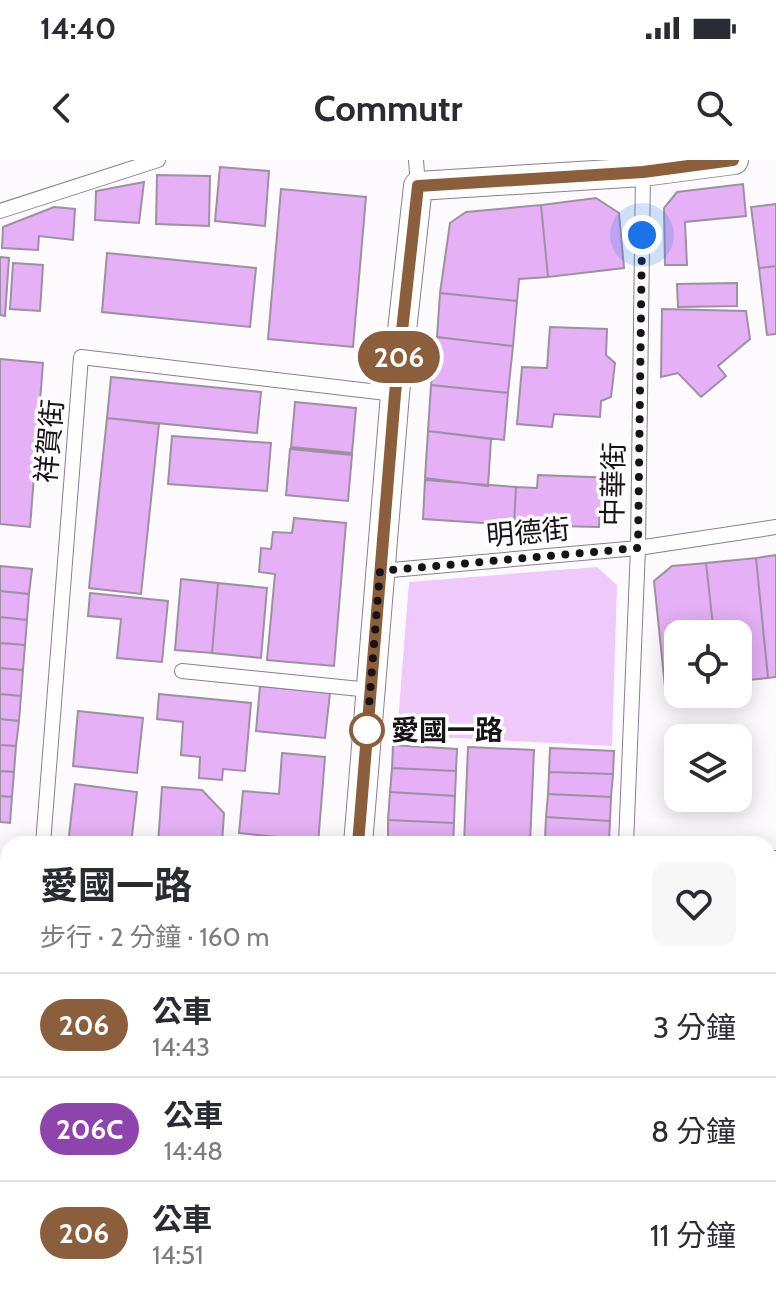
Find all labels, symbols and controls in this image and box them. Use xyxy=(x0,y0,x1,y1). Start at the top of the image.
text: 14:40 xyxy=(40,10,116,47)
icon: back xyxy=(40,86,84,130)
text: Commutr xyxy=(314,86,462,130)
icon: search xyxy=(692,86,736,130)
your location xyxy=(622,215,662,255)
line badge: 206 xyxy=(353,331,445,383)
text: 206 xyxy=(374,340,424,374)
street label: 祥賀街 xyxy=(28,398,70,484)
street label: 中華街 xyxy=(595,442,631,526)
street label: 明德街 xyxy=(485,511,571,553)
map controls xyxy=(664,620,752,812)
button: locate xyxy=(664,620,752,708)
marker: 愛國一路 xyxy=(350,713,384,747)
place label: 愛國一路 xyxy=(391,713,503,747)
button: layers xyxy=(664,724,752,812)
text: 愛國一路 xyxy=(40,862,192,909)
button: heart xyxy=(652,862,736,946)
text: 步行 · 2 分鐘 · 160 m xyxy=(40,921,269,953)
text: 公車 xyxy=(152,993,212,1030)
text: 206 xyxy=(59,1008,109,1042)
text: 3 分鐘 xyxy=(653,1009,736,1046)
text: 14:43 xyxy=(152,1031,210,1063)
text: 公車 xyxy=(163,1097,223,1134)
text: 206C xyxy=(56,1112,123,1146)
text: 8 分鐘 xyxy=(651,1113,736,1150)
text: 14:48 xyxy=(163,1135,223,1167)
text: 公車 xyxy=(152,1201,212,1238)
text: 206 xyxy=(59,1216,109,1250)
text: 11 分鐘 xyxy=(650,1217,736,1254)
text: 14:51 xyxy=(152,1239,203,1271)

